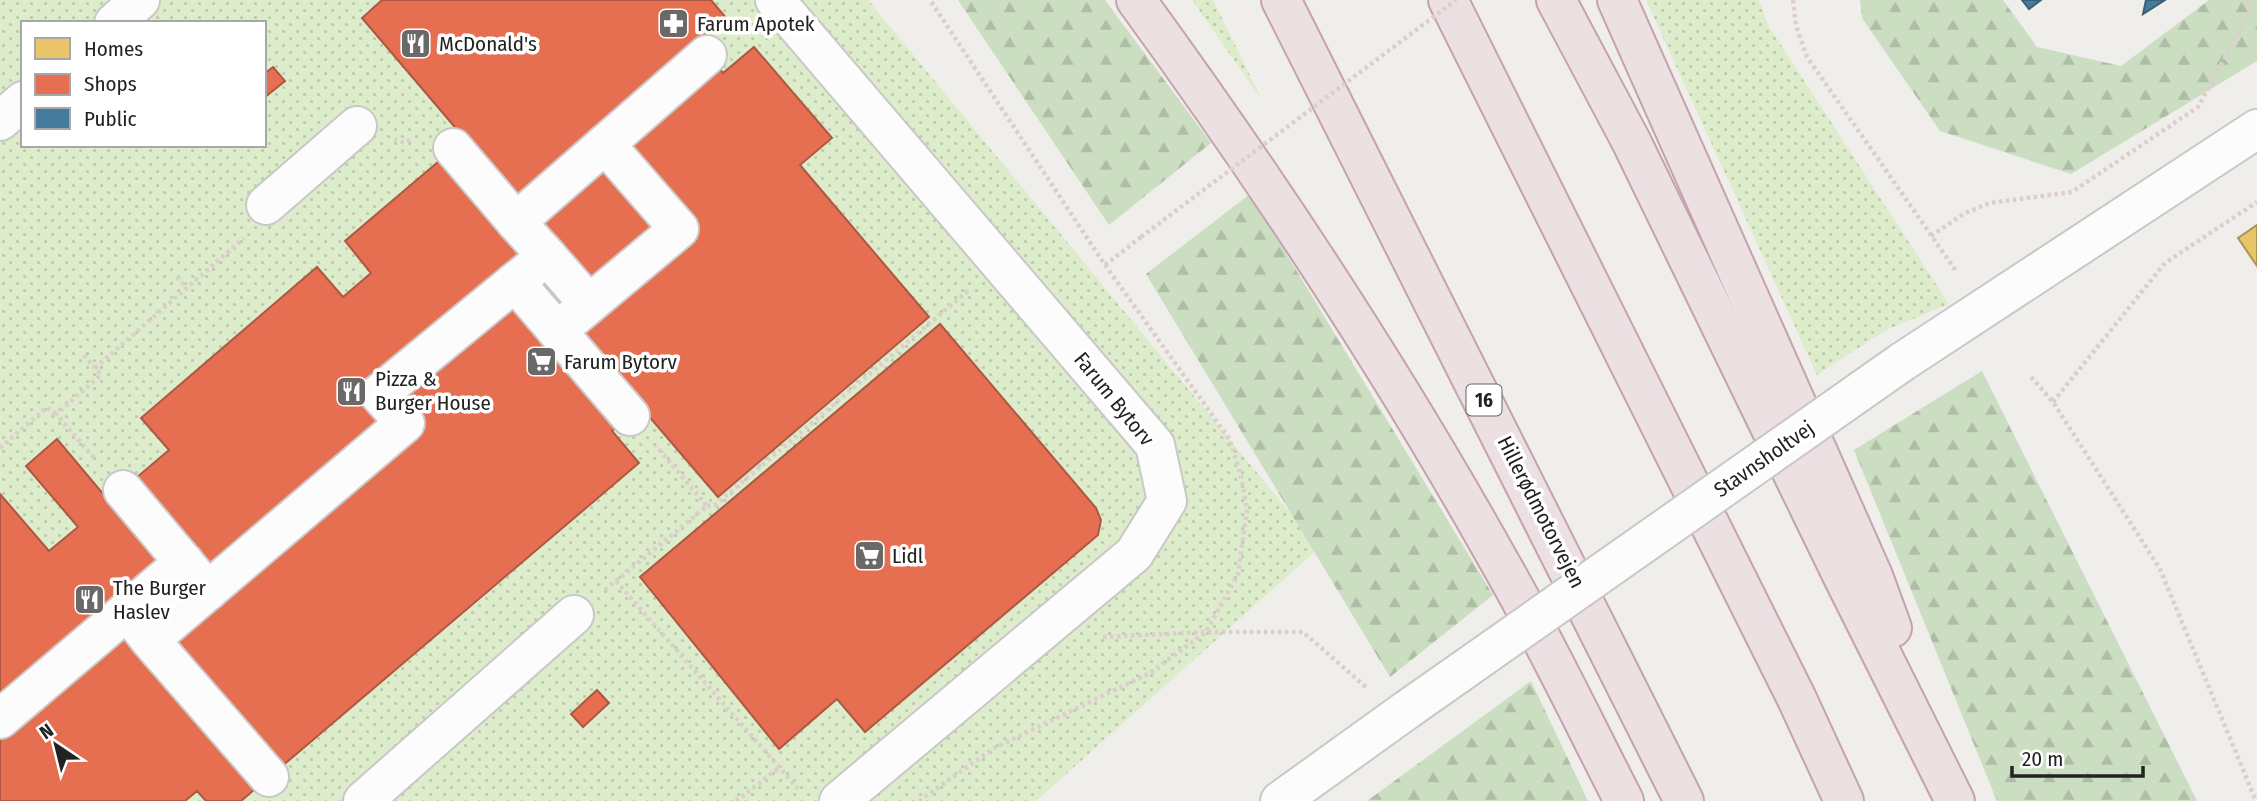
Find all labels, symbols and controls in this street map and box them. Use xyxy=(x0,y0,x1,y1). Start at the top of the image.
pharmacy icon: Farum Apotek xyxy=(657,7,691,41)
place label: Farum Apotek xyxy=(697,11,815,37)
legend xyxy=(21,21,266,147)
restaurant icon: McDonald's xyxy=(399,27,433,61)
place label: McDonald's xyxy=(439,31,537,57)
text: Homes xyxy=(84,36,143,62)
text: Shops xyxy=(84,71,137,97)
text: Public xyxy=(84,106,136,132)
supermarket icon: Farum Bytorv xyxy=(524,345,558,379)
street label: Farum Bytorv xyxy=(1068,347,1160,452)
place label: Farum Bytorv xyxy=(564,349,677,375)
place label: Pizza & Burger House xyxy=(375,366,491,416)
restaurant icon: Pizza & Burger House xyxy=(335,374,369,408)
road number: 16 xyxy=(1466,384,1502,416)
street label: Stavnsholtvej xyxy=(1709,415,1819,503)
street label: Hillerødmotorvejen xyxy=(1492,432,1590,592)
supermarket icon: Lidl xyxy=(852,539,886,573)
place label: Lidl xyxy=(892,543,924,569)
place label: The Burger Haslev xyxy=(113,575,207,625)
restaurant icon: The Burger Haslev xyxy=(73,583,107,617)
north arrow xyxy=(21,710,91,780)
text: N xyxy=(35,719,58,744)
scale bar xyxy=(2012,734,2143,778)
text: 20 m xyxy=(2022,746,2063,772)

